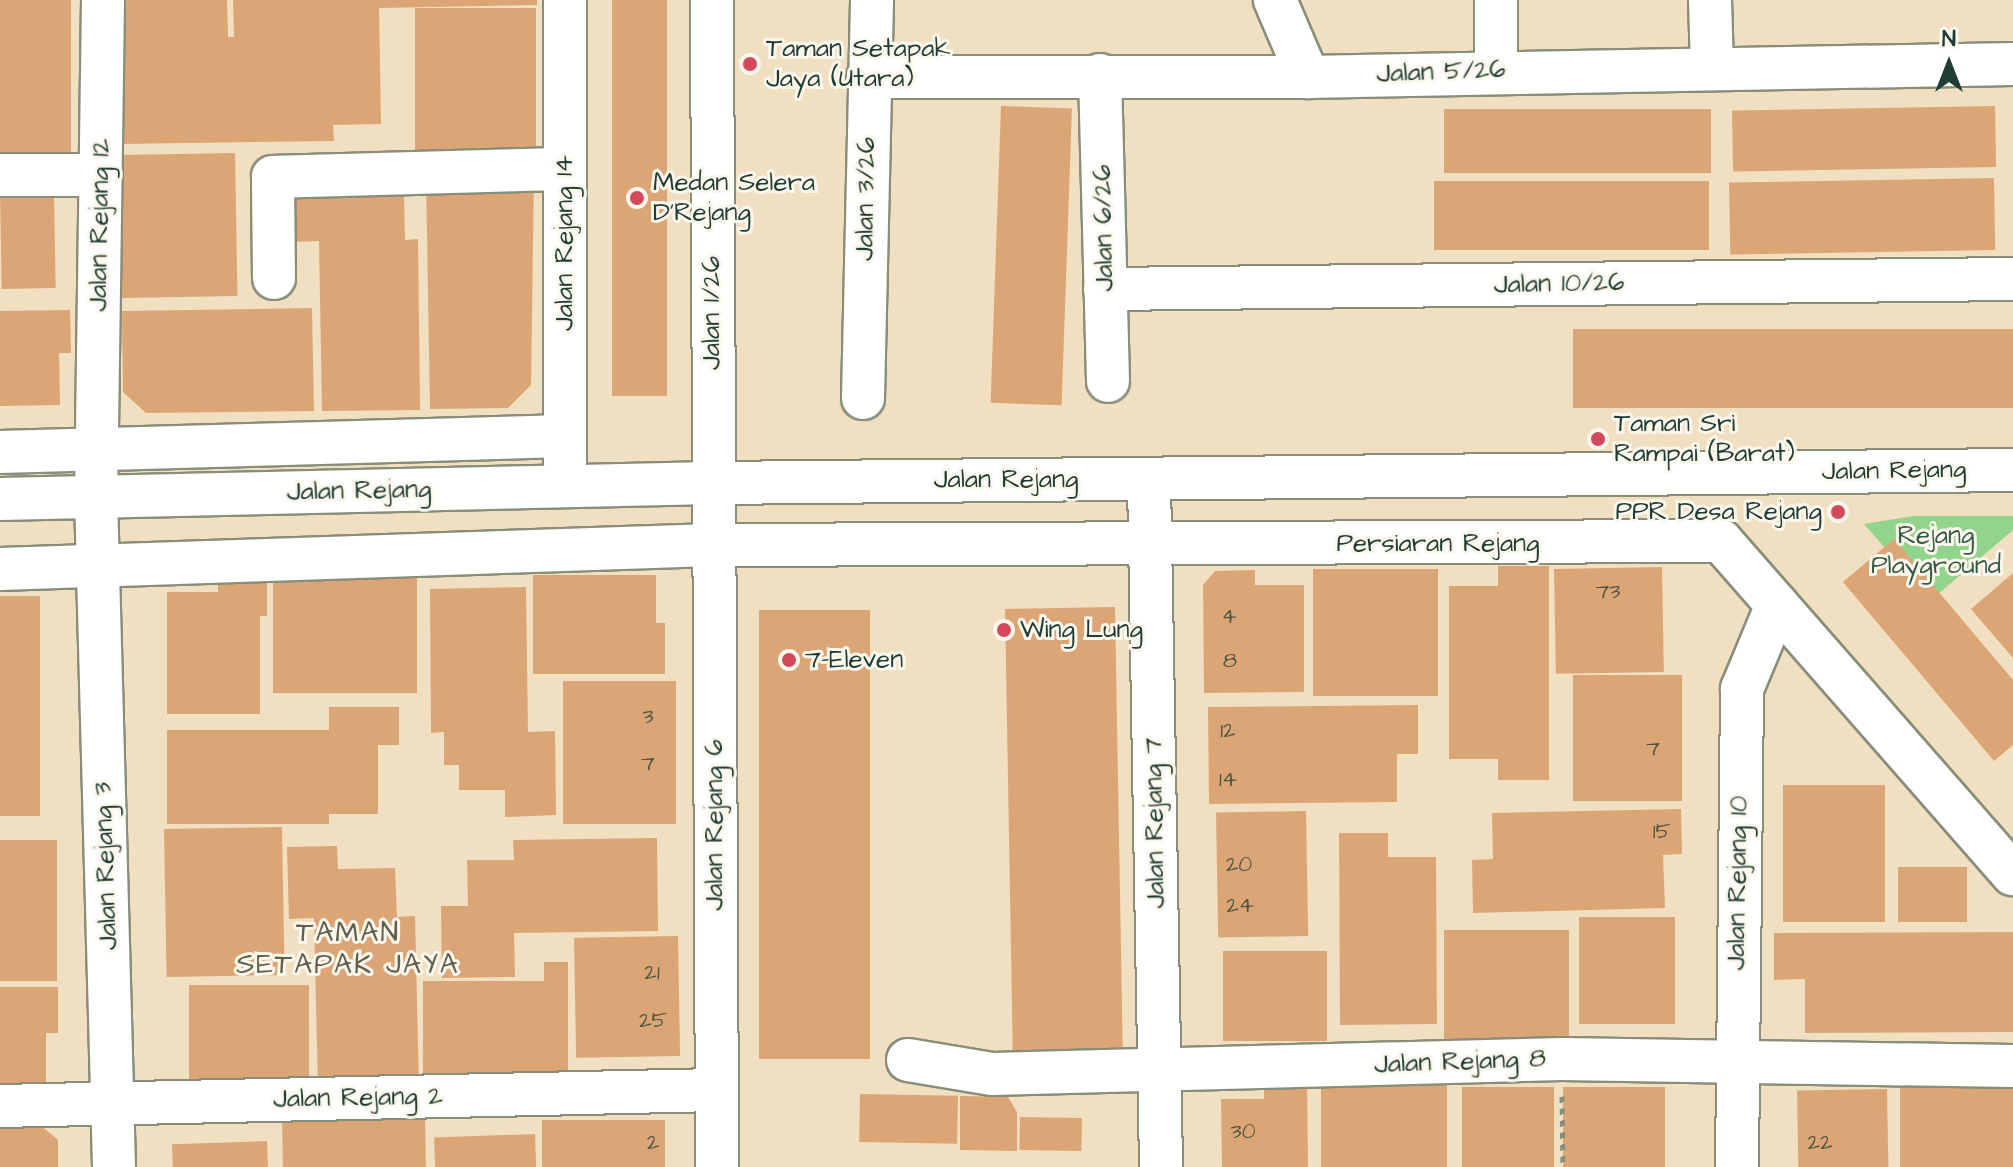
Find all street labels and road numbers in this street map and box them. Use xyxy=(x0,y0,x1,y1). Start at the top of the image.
street label: Jalan 5/26 xyxy=(1376,54,1506,90)
street label: Jalan 3/26 xyxy=(849,137,883,261)
street label: Jalan Rejang 12 xyxy=(83,138,117,312)
street label: Jalan Rejang 14 xyxy=(549,155,581,331)
street label: Jalan 6/26 xyxy=(1087,164,1121,292)
street label: Jalan 1/26 xyxy=(696,256,728,370)
street label: Jalan 10/26 xyxy=(1494,267,1624,301)
street label: Jalan Rejang xyxy=(1821,454,1967,488)
street label: Jalan Rejang xyxy=(934,464,1078,496)
street label: Jalan Rejang xyxy=(286,474,432,508)
street label: Persiaran Rejang xyxy=(1336,528,1540,560)
street label: Jalan Rejang 7 xyxy=(1138,737,1172,909)
street label: Jalan Rejang 6 xyxy=(699,739,731,911)
street label: Jalan Rejang 3 xyxy=(87,781,125,951)
street label: Jalan Rejang 10 xyxy=(1721,795,1755,971)
street label: Jalan Rejang 8 xyxy=(1374,1043,1546,1081)
street label: Jalan Rejang 2 xyxy=(273,1081,443,1115)

